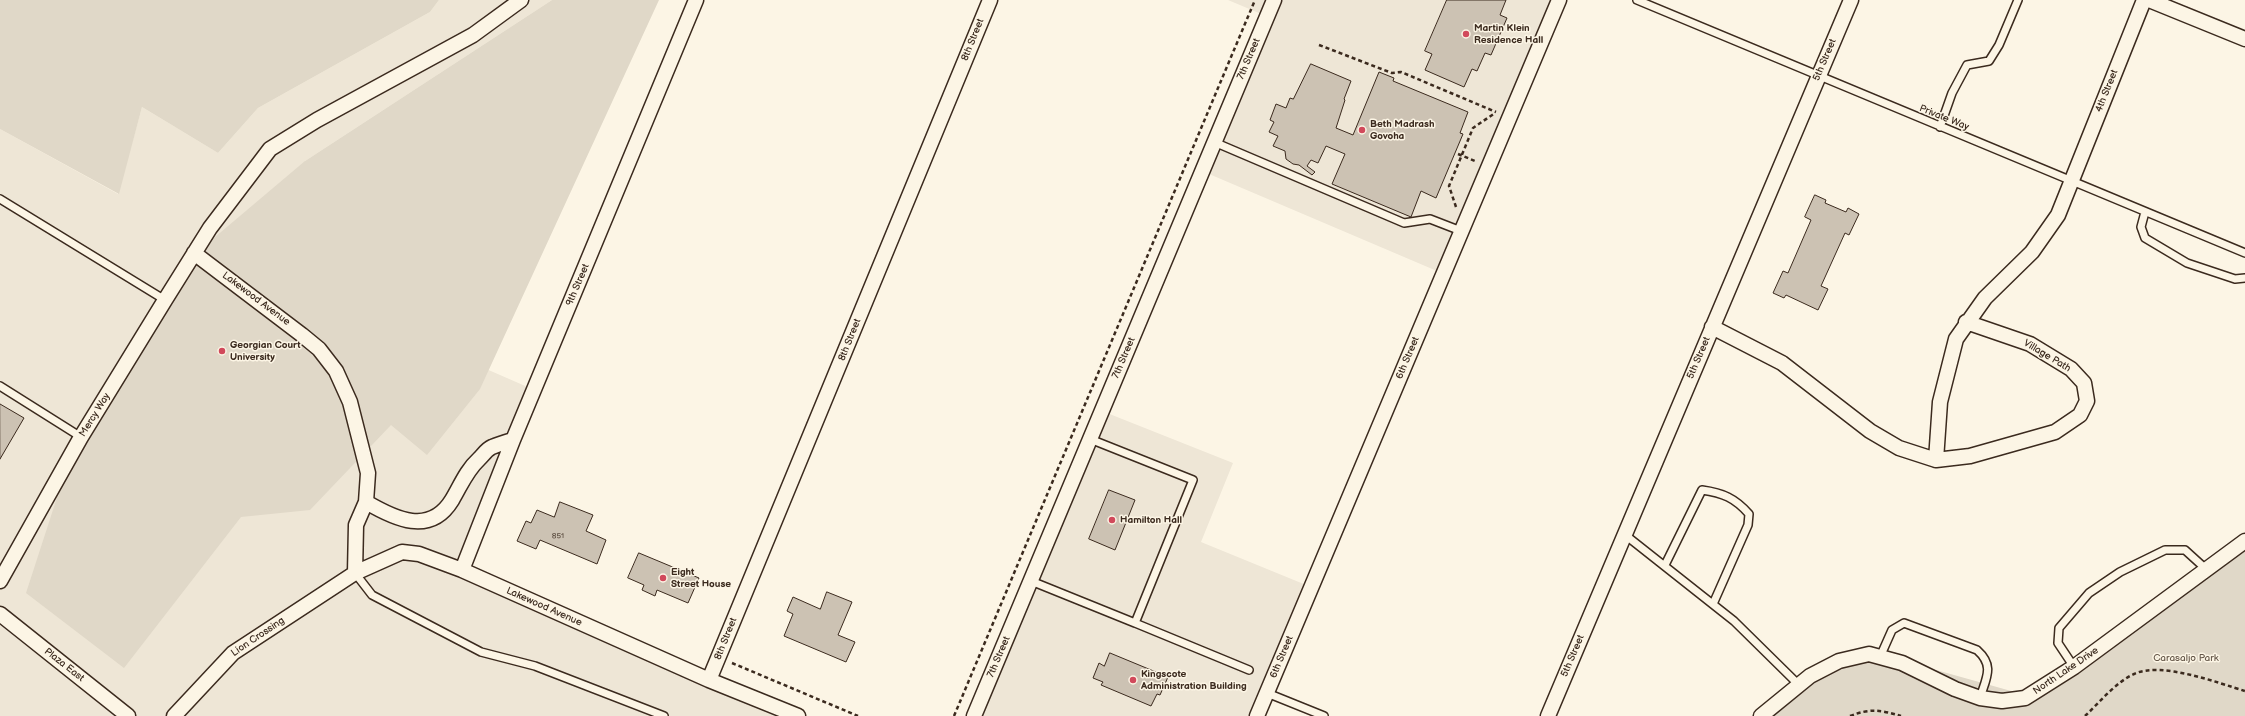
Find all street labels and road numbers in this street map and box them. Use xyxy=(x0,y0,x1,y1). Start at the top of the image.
street label: 8th Street xyxy=(959,17,987,63)
street label: 7th Street xyxy=(1235,37,1263,81)
street label: 5th Street xyxy=(1811,37,1839,83)
street label: 4th Street xyxy=(2093,68,2121,114)
street label: Private Way xyxy=(1917,103,1971,133)
street label: 9th Street xyxy=(564,262,592,308)
street label: Lakewood Avenue xyxy=(220,270,292,328)
street label: 8th Street xyxy=(836,317,864,363)
street label: 6th Street xyxy=(1394,335,1422,381)
street label: 5th Street xyxy=(1685,335,1713,381)
street label: 7th Street xyxy=(1110,336,1138,380)
street label: Village Path xyxy=(2021,337,2073,375)
street label: Mercy Way xyxy=(77,391,113,439)
street label: Lakewood Avenue xyxy=(504,585,584,629)
street label: Lion Crossing xyxy=(229,615,287,659)
street label: 8th Street xyxy=(712,616,740,662)
street label: 5th Street xyxy=(1559,633,1587,679)
street label: 6th Street xyxy=(1268,634,1296,680)
street label: 7th Street xyxy=(985,635,1013,679)
street label: North Lake Drive xyxy=(2031,645,2101,697)
street label: Plaza East xyxy=(42,646,86,684)

